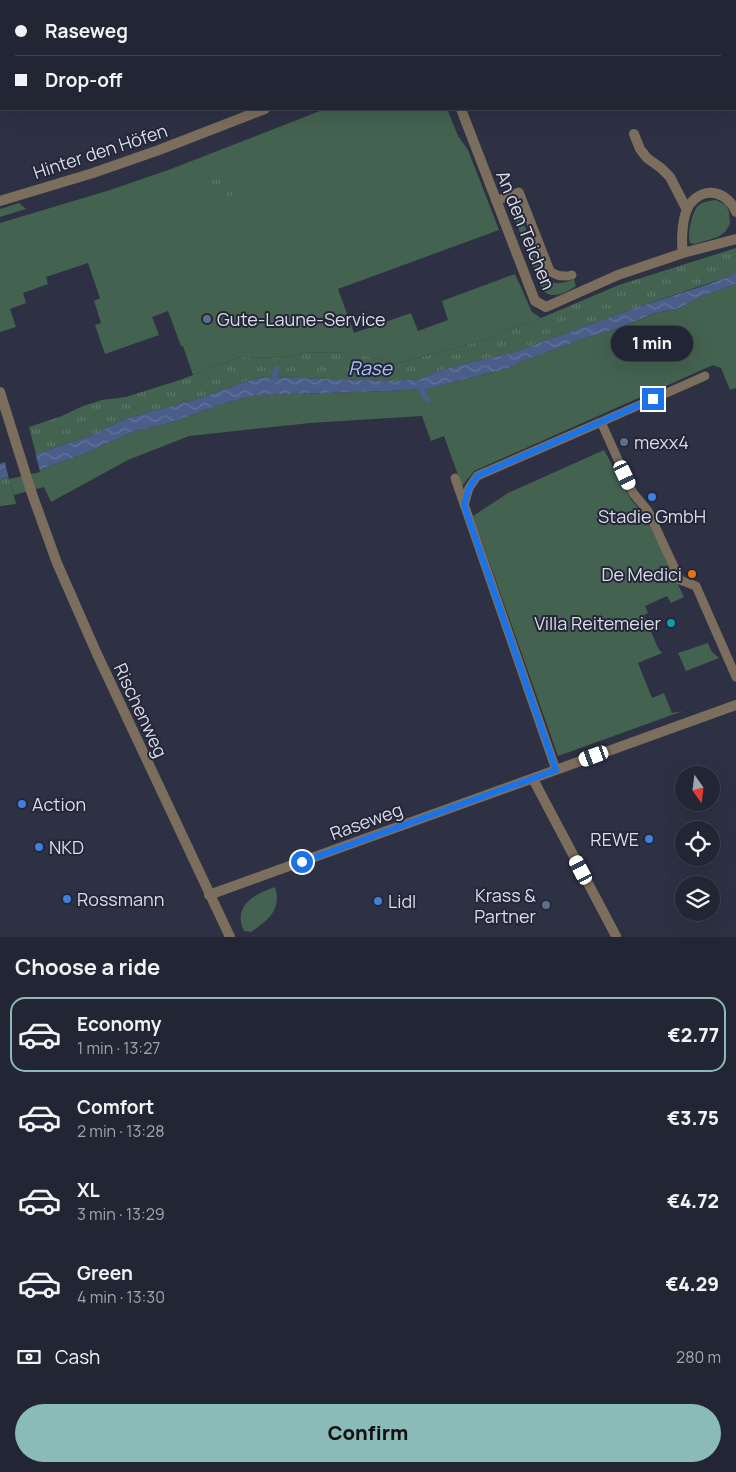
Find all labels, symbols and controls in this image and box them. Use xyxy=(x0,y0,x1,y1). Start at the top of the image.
text: Raseweg xyxy=(45,18,128,44)
text: Drop-off xyxy=(45,67,122,93)
street label: Hinter den Höfen xyxy=(30,118,170,184)
street label: An den Teichen xyxy=(491,167,561,293)
place label: Gute-Laune-Service xyxy=(217,307,386,331)
marker: Gute-Laune-Service xyxy=(201,313,213,325)
callout: 1 min xyxy=(612,326,694,362)
text: 1 min xyxy=(632,332,672,354)
water label: Rase xyxy=(348,355,394,381)
route end xyxy=(642,388,664,410)
place label: mexx4 xyxy=(634,430,689,454)
marker: mexx4 xyxy=(618,436,630,448)
car xyxy=(611,458,638,492)
marker: Stadie GmbH xyxy=(646,491,658,503)
place label: Stadie GmbH xyxy=(598,504,706,528)
place label: De Medici xyxy=(601,562,682,586)
marker: De Medici xyxy=(686,568,698,580)
place label: Villa Reitemeier xyxy=(534,611,662,635)
marker: Villa Reitemeier xyxy=(665,617,677,629)
street label: Rischenweg xyxy=(109,659,173,761)
car xyxy=(577,744,610,768)
north arrow xyxy=(675,766,720,811)
map controls xyxy=(675,766,720,921)
place label: Action xyxy=(32,792,86,816)
street label: Raseweg xyxy=(326,797,406,845)
marker: Action xyxy=(16,798,28,810)
button: locate xyxy=(675,821,720,866)
place label: REWE xyxy=(590,827,639,851)
marker: REWE xyxy=(643,833,655,845)
place label: NKD xyxy=(49,835,84,859)
marker: NKD xyxy=(33,841,45,853)
route start xyxy=(291,851,313,873)
car xyxy=(567,853,594,887)
button: layers xyxy=(675,876,720,921)
place label: Krass & Partner xyxy=(474,883,537,928)
place label: Rossmann xyxy=(77,887,164,911)
place label: Lidl xyxy=(388,889,416,913)
marker: Rossmann xyxy=(61,893,73,905)
marker: Lidl xyxy=(372,895,384,907)
marker: Krass & Partner xyxy=(540,899,552,911)
text: Choose a ride xyxy=(15,952,160,982)
text: Economy xyxy=(77,1011,161,1037)
icon: car xyxy=(17,1012,62,1057)
text: €2.77 xyxy=(668,1022,719,1048)
text: 1 min · 13:27 xyxy=(77,1037,160,1059)
text: Comfort xyxy=(77,1094,154,1120)
icon: car xyxy=(17,1095,62,1140)
text: €3.75 xyxy=(667,1105,719,1131)
text: 2 min · 13:28 xyxy=(77,1120,164,1142)
text: XL xyxy=(77,1177,100,1203)
icon: car xyxy=(17,1178,62,1223)
text: €4.72 xyxy=(667,1188,719,1214)
text: 3 min · 13:29 xyxy=(77,1203,165,1225)
text: Green xyxy=(77,1260,133,1286)
icon: car xyxy=(17,1261,62,1306)
text: €4.29 xyxy=(666,1271,719,1297)
text: 4 min · 13:30 xyxy=(77,1286,165,1308)
icon: cash xyxy=(15,1343,43,1371)
text: Cash xyxy=(55,1344,100,1370)
text: 280 m xyxy=(676,1346,721,1368)
button: Confirm xyxy=(15,1404,721,1462)

